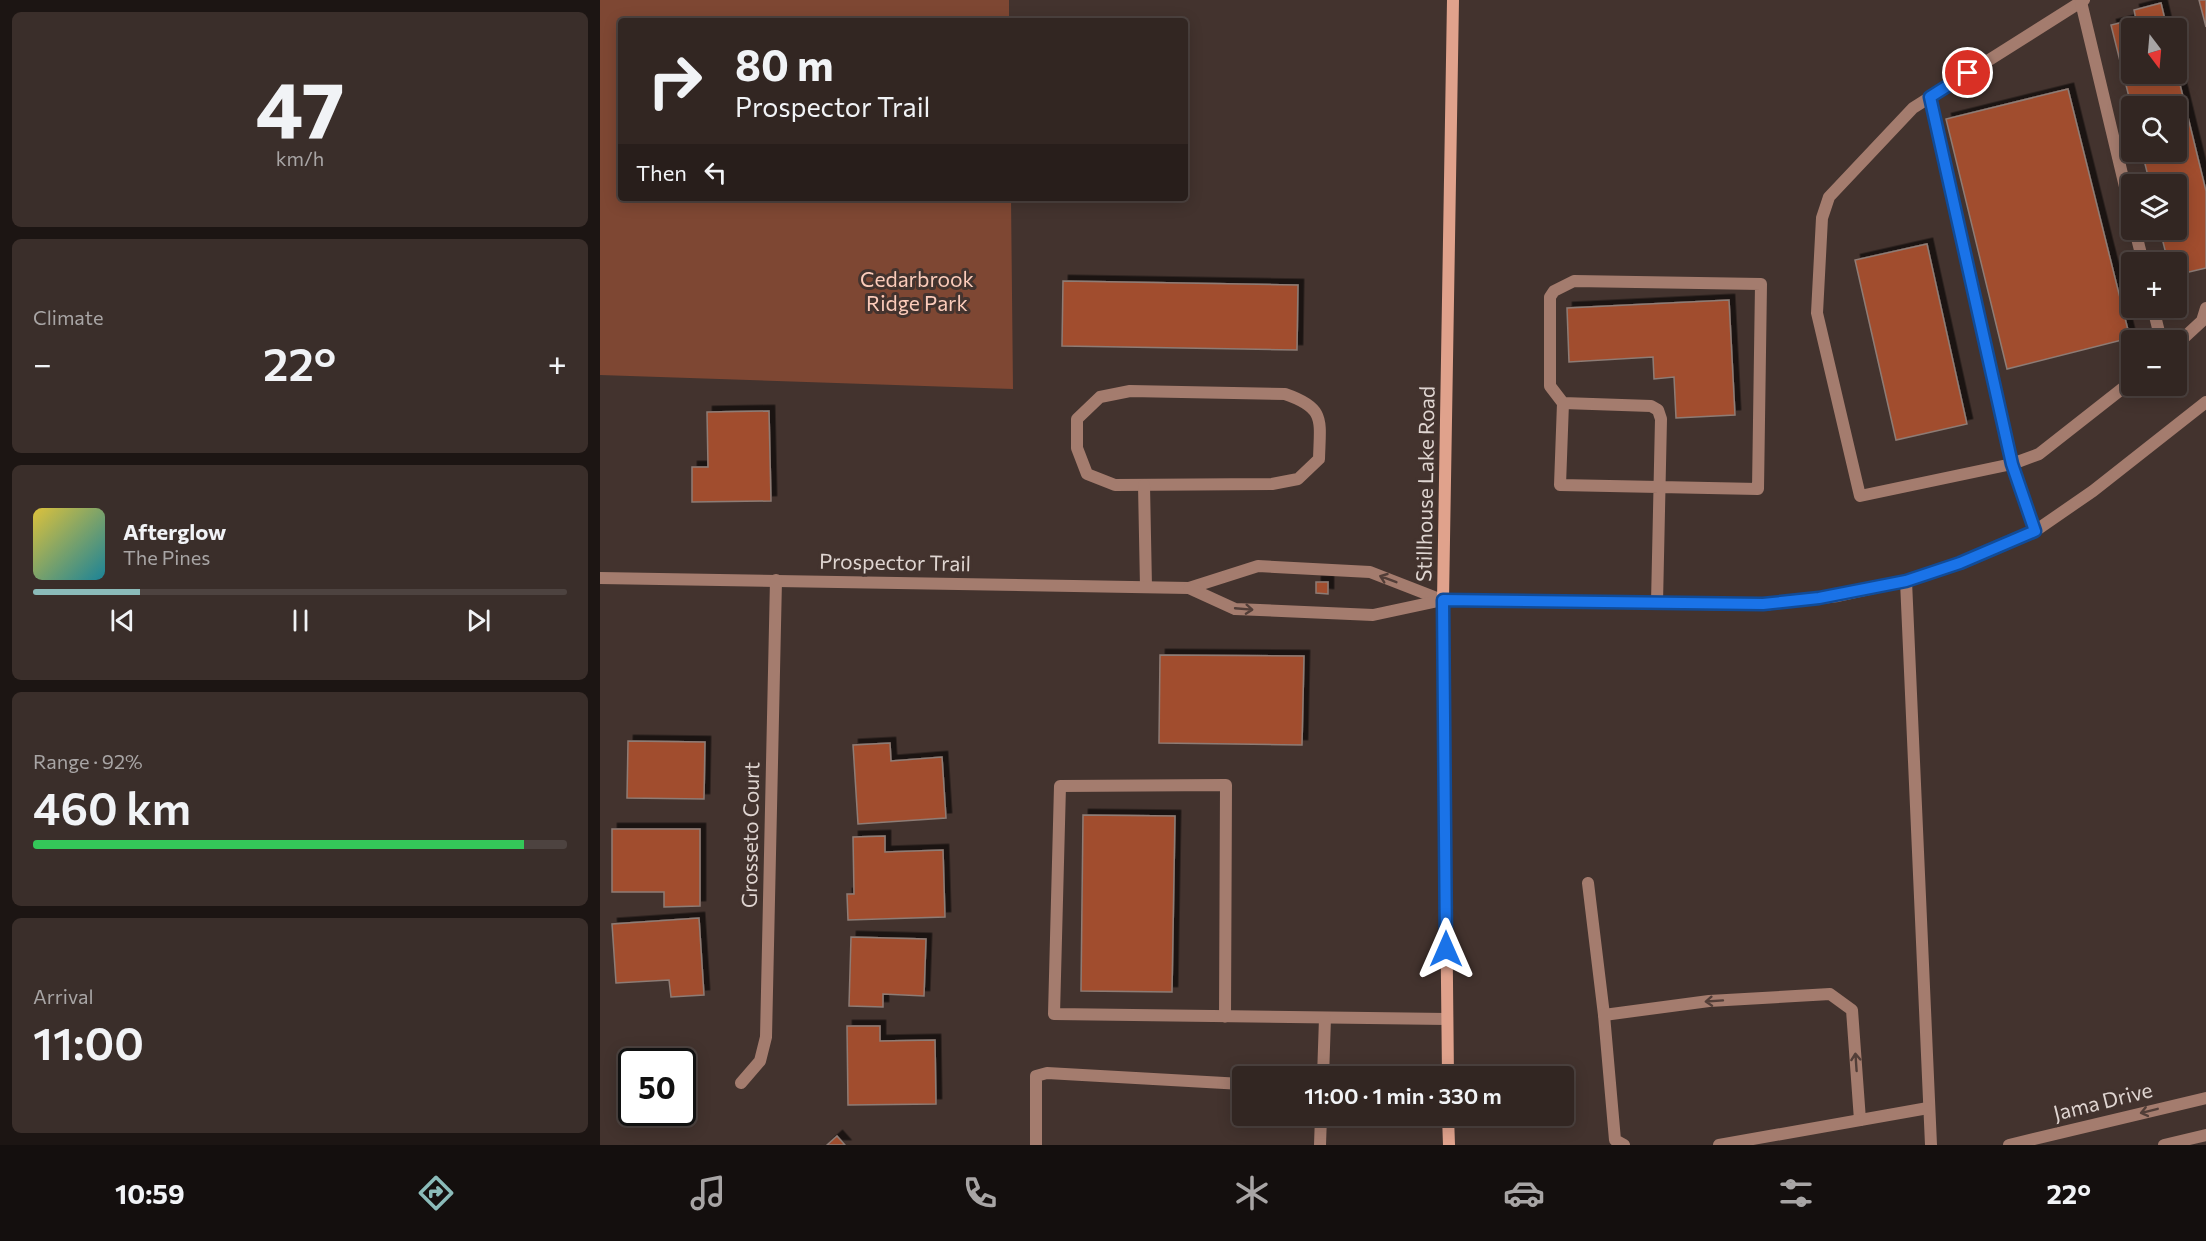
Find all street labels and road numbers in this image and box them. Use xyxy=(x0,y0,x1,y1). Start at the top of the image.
street label: Stillhouse Lake Road xyxy=(1410,386,1439,582)
street label: Prospector Trail xyxy=(819,548,971,575)
street label: Grosseto Court xyxy=(736,762,763,908)
street label: Jama Drive xyxy=(2051,1076,2155,1125)

